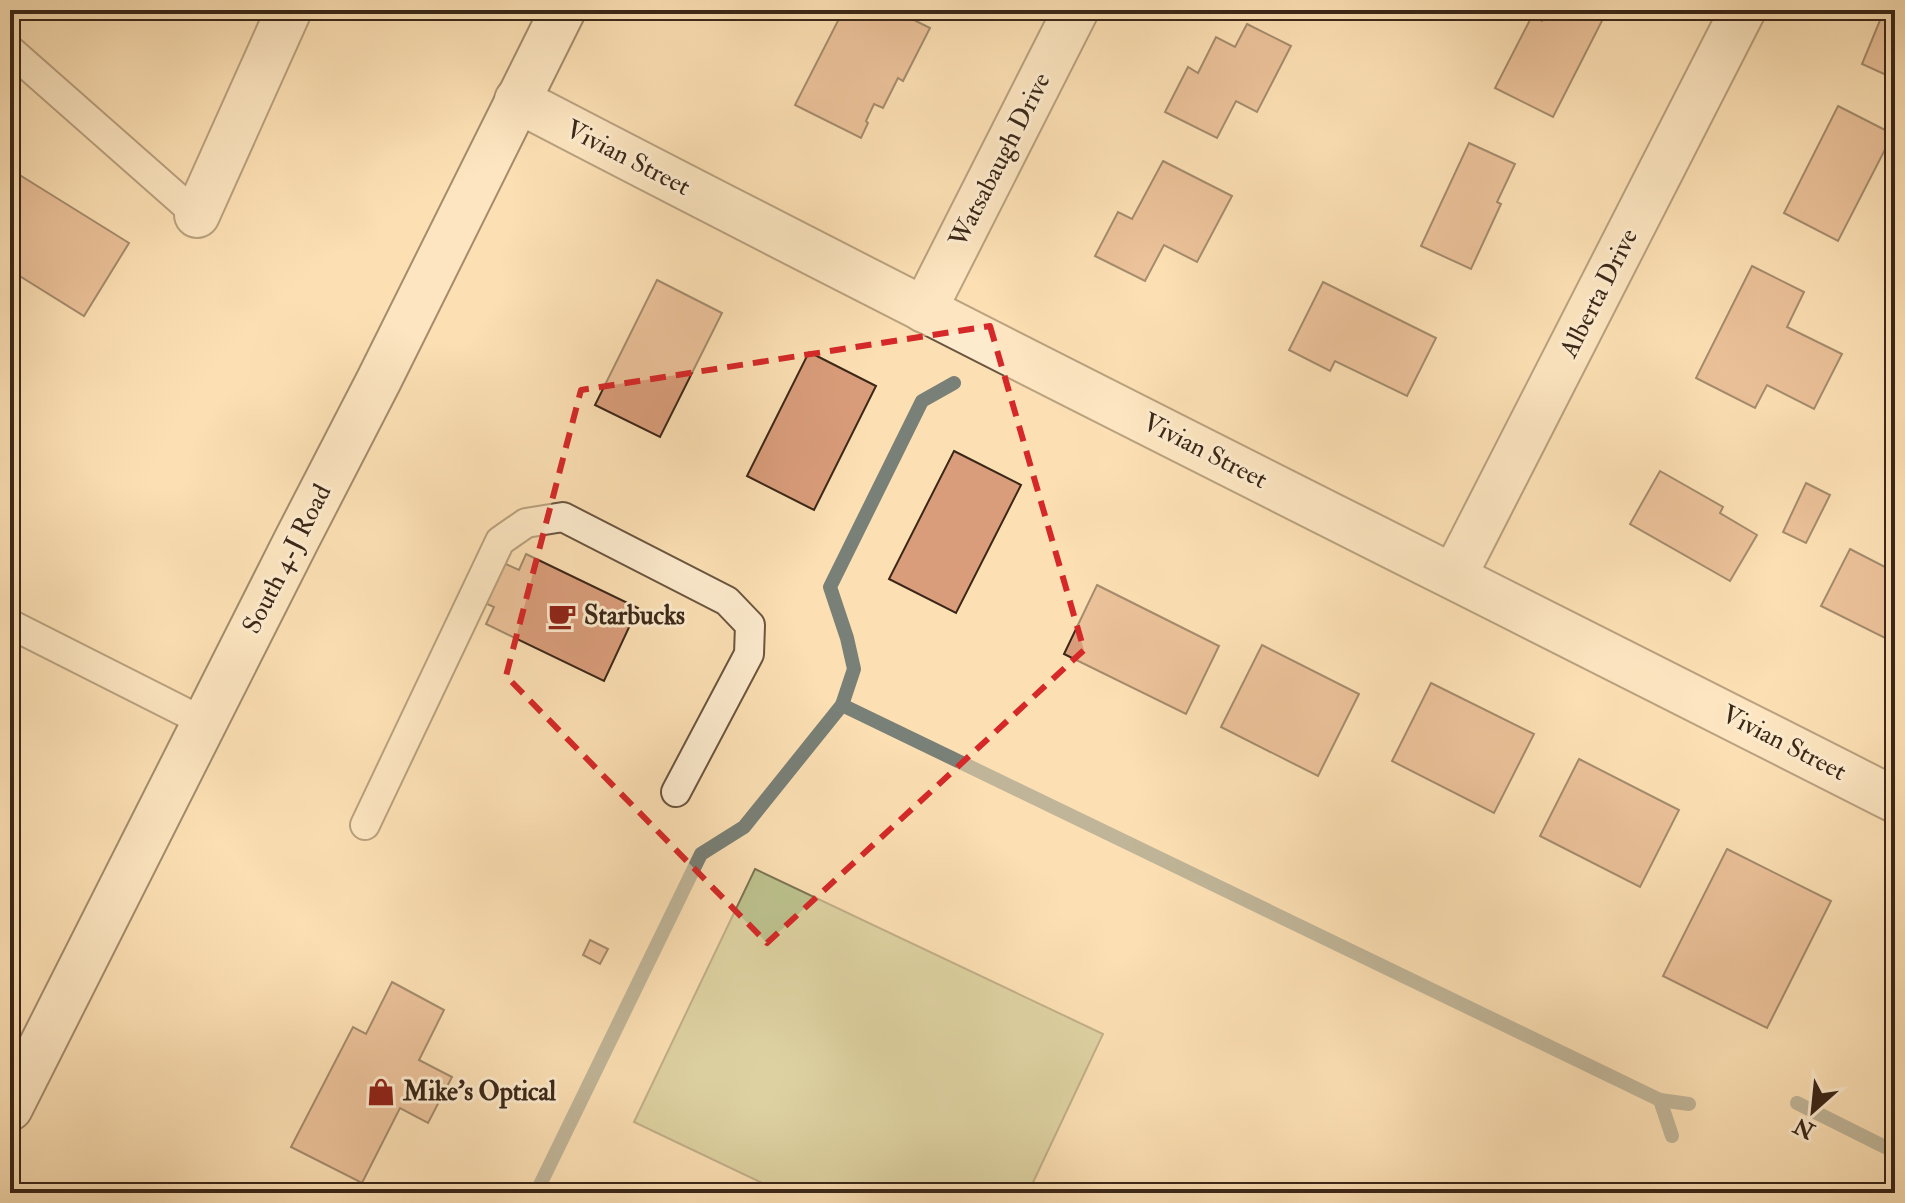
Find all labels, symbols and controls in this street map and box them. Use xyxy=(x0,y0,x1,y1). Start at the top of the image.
street label: Watsabaugh Drive xyxy=(942,67,1058,253)
street label: Vivian Street xyxy=(560,113,696,203)
street label: Alberta Drive xyxy=(1552,223,1645,364)
street label: Vivian Street xyxy=(1137,406,1273,496)
street label: South 4-J Road xyxy=(236,479,338,639)
place label: Starbucks xyxy=(584,600,685,632)
cafe icon: Starbucks xyxy=(547,601,577,631)
street label: Vivian Street xyxy=(1716,698,1852,788)
north arrow xyxy=(1773,1071,1853,1151)
place label: Mike's Optical xyxy=(402,1076,556,1109)
shop icon: Mike's Optical xyxy=(366,1077,396,1107)
text: N xyxy=(1789,1111,1820,1145)

